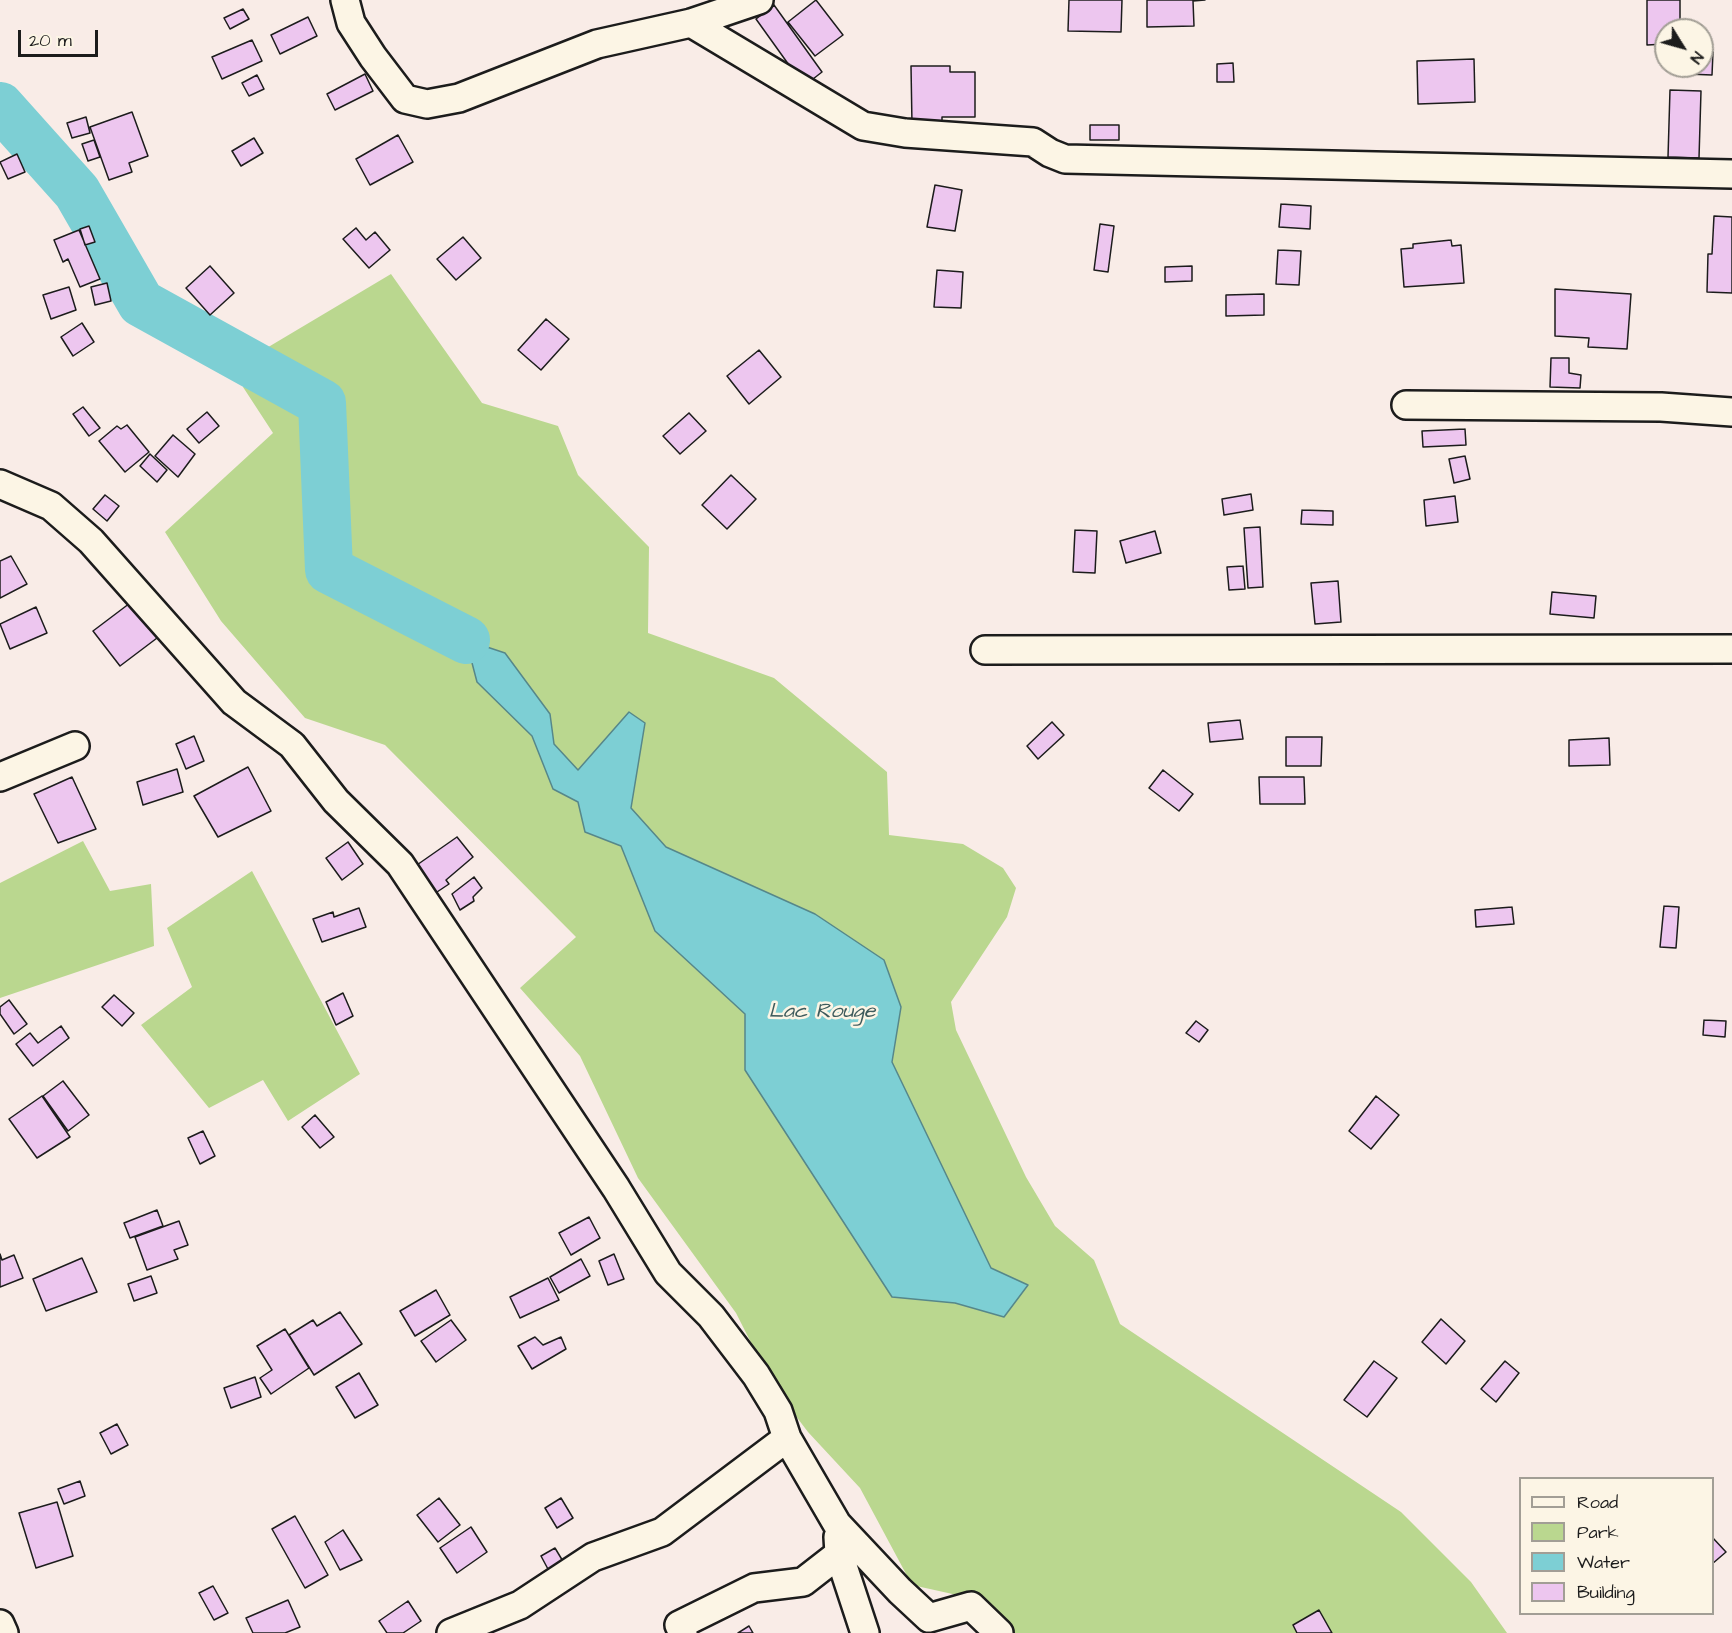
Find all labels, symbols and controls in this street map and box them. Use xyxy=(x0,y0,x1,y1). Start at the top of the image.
scale bar xyxy=(21,18,100,56)
north arrow xyxy=(1654,18,1714,78)
text: 20 m xyxy=(29,28,72,53)
text: N xyxy=(1685,47,1709,68)
water label: Lac Rouge xyxy=(769,1000,875,1026)
legend xyxy=(1519,1477,1714,1615)
text: Road xyxy=(1577,1490,1618,1515)
text: Park xyxy=(1577,1520,1619,1545)
text: Water xyxy=(1577,1550,1630,1575)
text: Building xyxy=(1577,1580,1635,1605)

